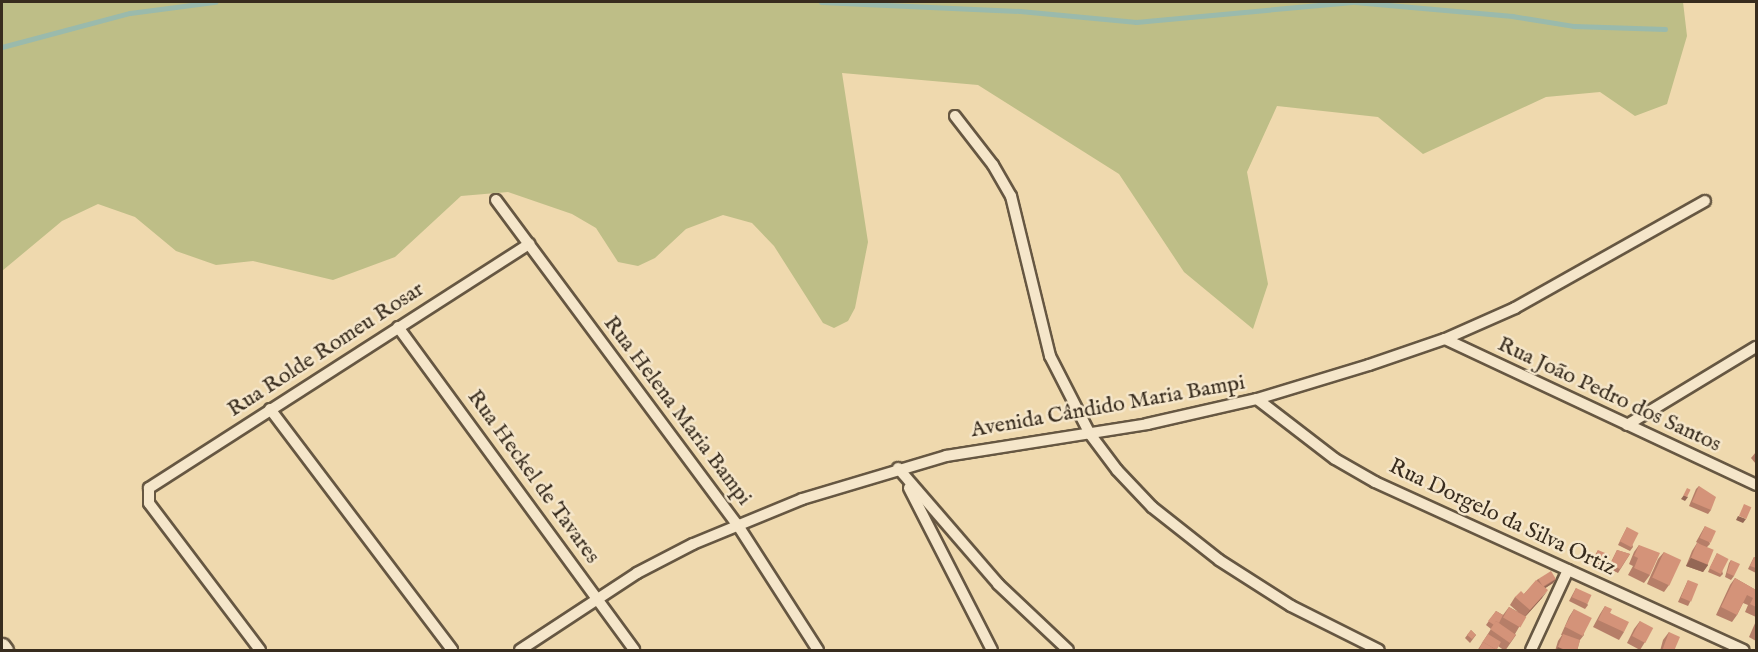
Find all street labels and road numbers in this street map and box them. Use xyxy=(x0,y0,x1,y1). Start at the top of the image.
street label: Rua Rolde Romeu Rosar xyxy=(223,277,429,423)
street label: Rua Helena Maria Bampi xyxy=(597,311,757,511)
street label: Rua João Pedro dos Santos xyxy=(1493,332,1725,458)
street label: Avenida Cândido Maria Bampi xyxy=(969,370,1247,444)
street label: Rua Heckel de Tavares xyxy=(461,385,605,569)
street label: Rua Dorgelo da Silva Ortiz xyxy=(1384,454,1620,582)

